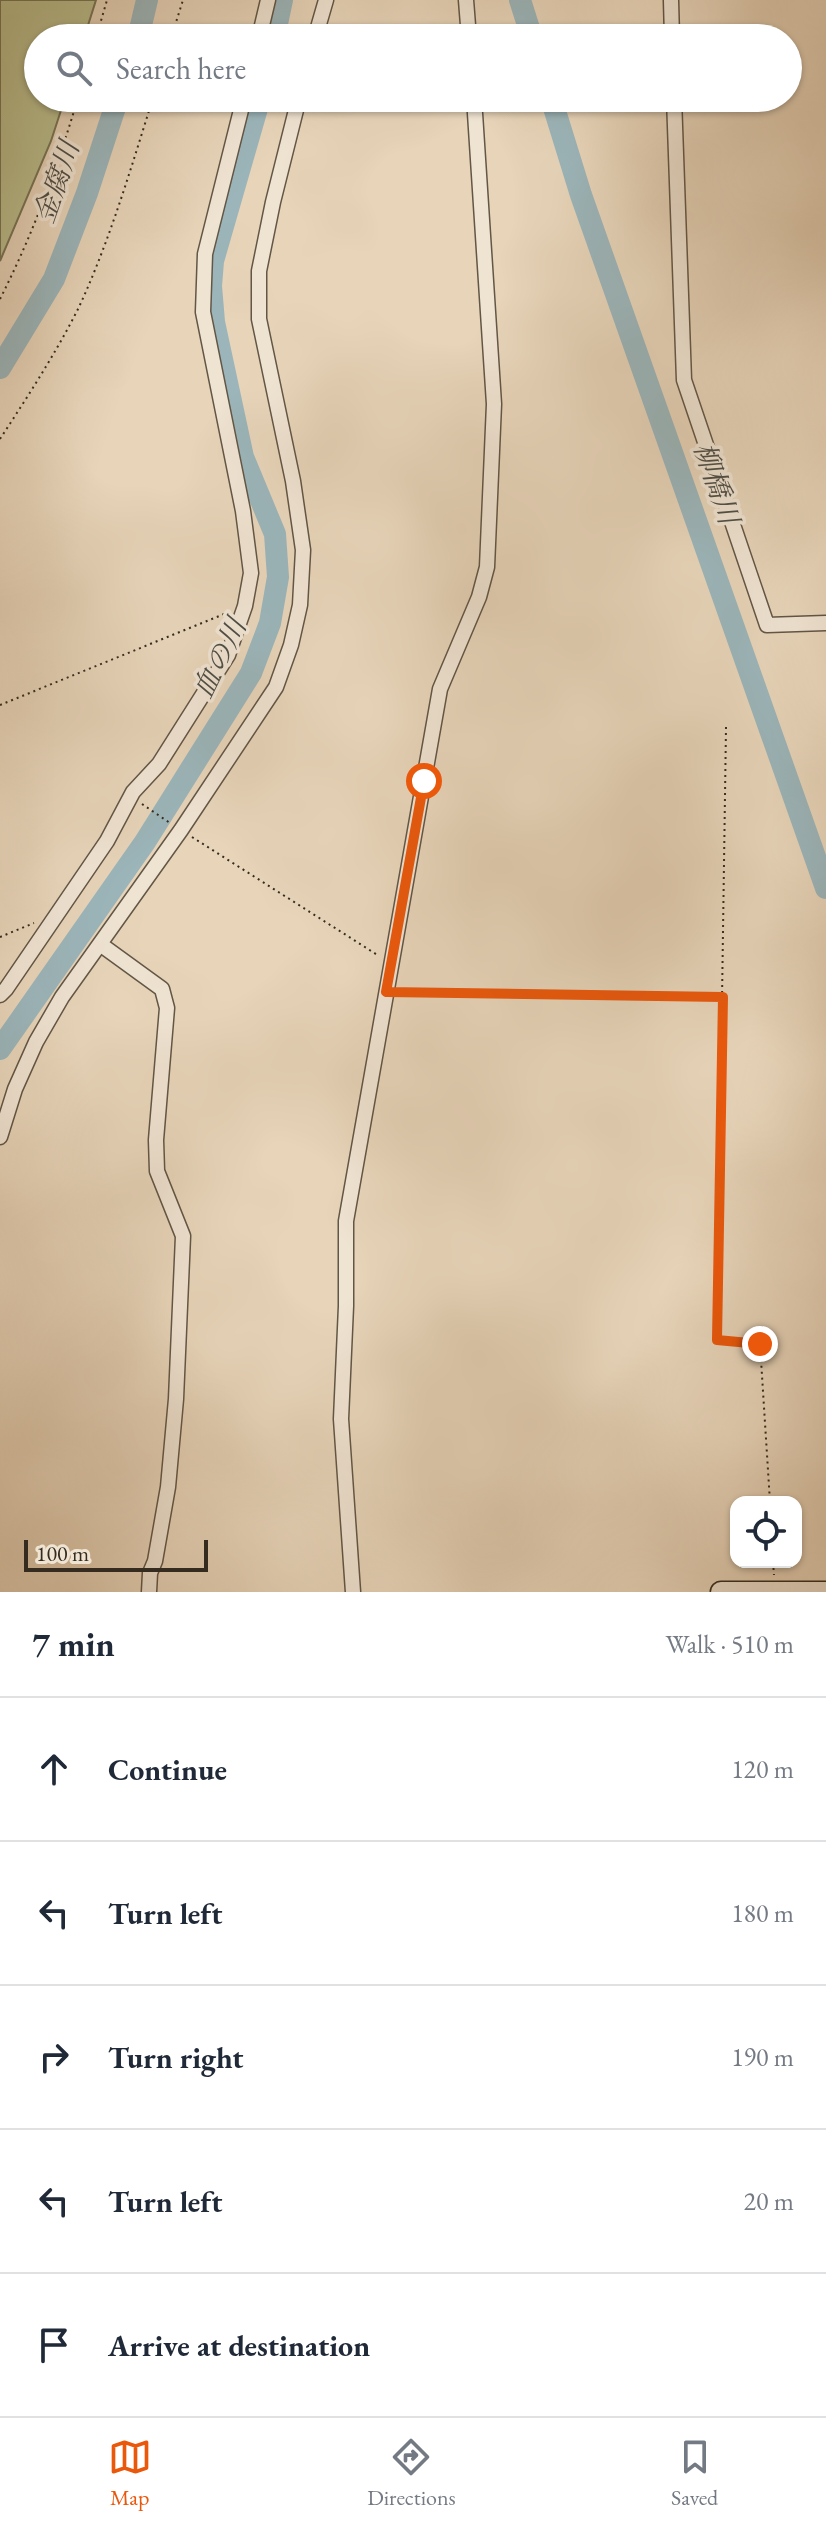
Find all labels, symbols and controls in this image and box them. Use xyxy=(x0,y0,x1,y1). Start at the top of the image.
search box xyxy=(24,24,802,112)
icon: search xyxy=(52,46,96,90)
text: Search here xyxy=(116,49,246,88)
water label: 金腐川 xyxy=(25,134,88,228)
water label: 柳橋川 xyxy=(686,437,749,531)
water label: 血の川 xyxy=(184,610,255,704)
route start xyxy=(406,763,442,799)
route end xyxy=(742,1326,778,1362)
map controls xyxy=(730,1496,802,1568)
button: locate xyxy=(730,1496,802,1568)
scale bar xyxy=(24,1536,208,1572)
text: 100 m xyxy=(36,1539,89,1568)
text: 7 min xyxy=(32,1622,115,1666)
text: Walk · 510 m xyxy=(666,1627,794,1661)
icon: ahead xyxy=(32,1747,76,1791)
text: Continue xyxy=(108,1750,227,1789)
text: 120 m xyxy=(731,1752,794,1786)
icon: left xyxy=(32,1891,76,1935)
text: Turn left xyxy=(108,1894,222,1933)
text: 180 m xyxy=(731,1896,794,1930)
icon: right xyxy=(32,2035,76,2079)
text: Turn right xyxy=(108,2038,244,2077)
text: 190 m xyxy=(731,2040,794,2074)
icon: left xyxy=(32,2179,76,2223)
text: Turn left xyxy=(108,2182,222,2221)
text: 20 m xyxy=(744,2184,794,2218)
icon: arrive xyxy=(32,2323,76,2367)
text: Arrive at destination xyxy=(108,2326,370,2365)
tab: Map xyxy=(108,2435,152,2512)
tab: Directions xyxy=(367,2435,456,2512)
tab: Saved xyxy=(671,2435,718,2512)

